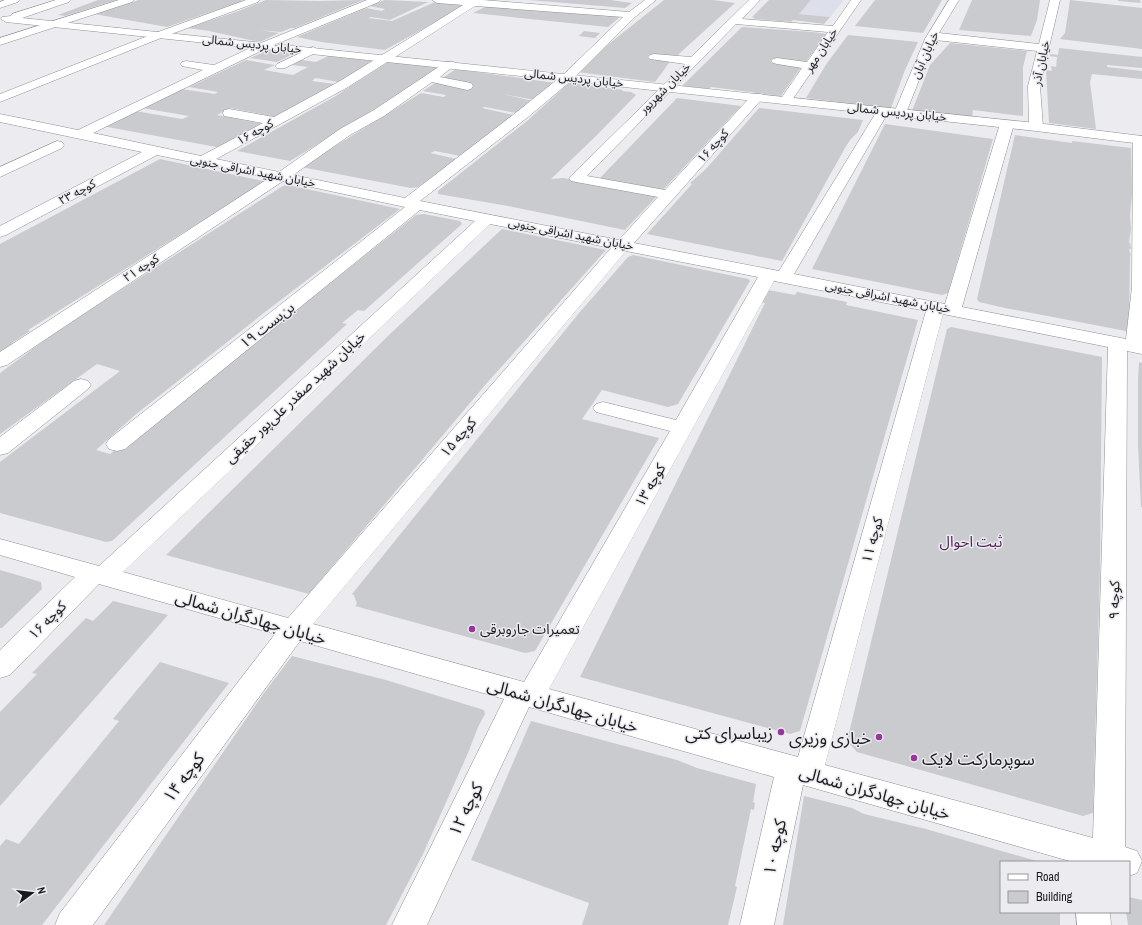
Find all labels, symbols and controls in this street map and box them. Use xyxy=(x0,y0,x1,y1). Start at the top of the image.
street label: خیابان مهر xyxy=(800,25,841,76)
street label: خیابان آبان xyxy=(907,29,943,81)
street label: خیابان پردیس شمالی xyxy=(202,31,302,57)
street label: خیابان آذر xyxy=(1028,39,1054,88)
street label: خیابان شهریور xyxy=(635,59,694,118)
street label: خیابان پردیس شمالی xyxy=(524,65,624,91)
street label: خیابان پردیس شمالی xyxy=(847,99,947,125)
street label: کوچه ۱۶ xyxy=(234,115,277,149)
street label: کوچه ۱۶ xyxy=(694,125,733,166)
street label: خیابان شهید اشراقی جنوبی xyxy=(189,151,317,191)
street label: کوچه ۲۳ xyxy=(56,175,99,208)
street label: خیابان شهید اشراقی جنوبی xyxy=(507,214,635,254)
street label: کوچه ۲۱ xyxy=(120,250,163,286)
street label: خیابان شهید اشراقی جنوبی xyxy=(824,277,952,317)
street label: بن‌بست ۱۹ xyxy=(236,298,298,352)
street label: خیابان شهید صفدر علی‌پور حقیقی xyxy=(221,327,370,468)
street label: کوچه ۱۵ xyxy=(436,413,481,461)
street label: کوچه ۱۳ xyxy=(631,460,670,510)
street label: کوچه ۱۱ xyxy=(857,515,888,565)
district label: ثبت احوال xyxy=(940,531,1002,552)
street label: کوچه ۹ xyxy=(1105,580,1124,619)
street label: خیابان جهادگران شمالی xyxy=(173,584,329,650)
street label: کوچه ۱۶ xyxy=(24,597,71,644)
place label: تعمیرات جاروبرقی xyxy=(480,620,580,638)
marker: تعمیرات جاروبرقی xyxy=(467,624,477,634)
street label: خیابان جهادگران شمالی xyxy=(485,672,641,738)
place label: زیباسرای کتی xyxy=(685,721,773,744)
place label: خبازی وزیری xyxy=(789,726,871,749)
marker: زیباسرای کتی xyxy=(776,727,786,737)
marker: خبازی وزیری xyxy=(874,732,884,742)
street label: کوچه ۱۴ xyxy=(157,747,210,807)
place label: سوپرمارکت لایک xyxy=(922,747,1035,770)
marker: سوپرمارکت لایک xyxy=(909,753,919,763)
street label: خیابان جهادگران شمالی xyxy=(797,759,953,825)
street label: کوچه ۱۲ xyxy=(442,778,488,840)
street label: کوچه ۱۰ xyxy=(757,816,791,877)
legend xyxy=(1000,861,1130,913)
text: Road xyxy=(1036,869,1060,885)
north arrow xyxy=(12,873,52,913)
text: N xyxy=(34,885,49,895)
text: Building xyxy=(1036,889,1073,905)

